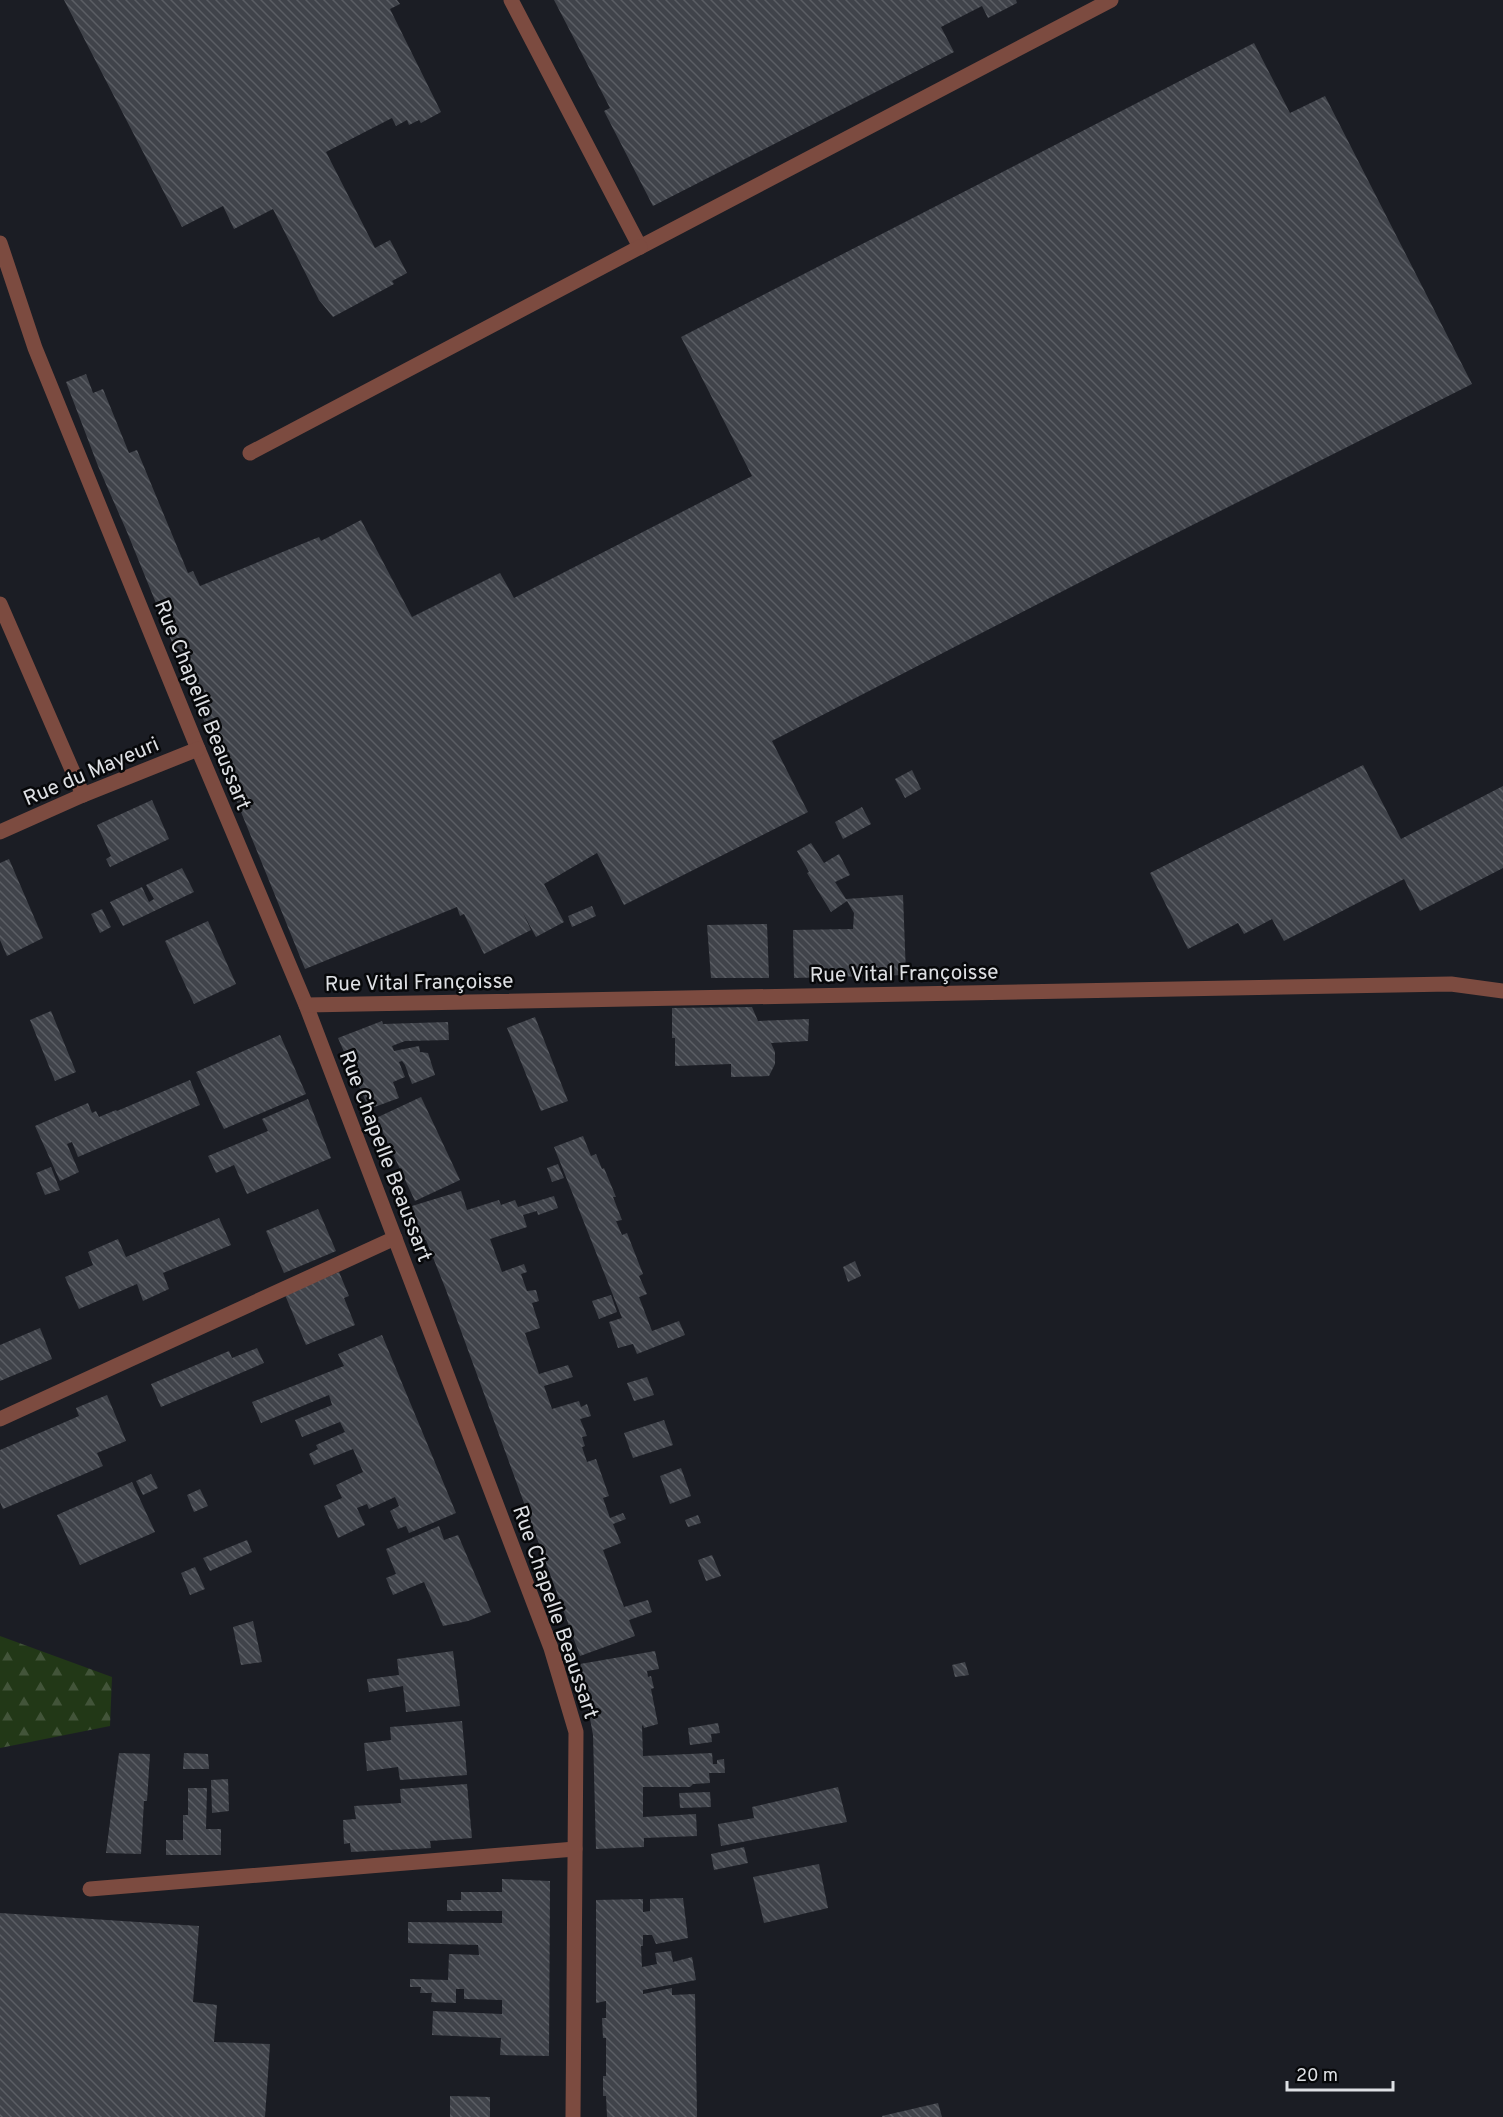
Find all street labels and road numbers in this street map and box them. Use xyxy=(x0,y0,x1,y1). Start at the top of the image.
street label: Rue Chapelle Beaussart xyxy=(147,596,256,815)
street label: Rue du Mayeuri xyxy=(20,732,164,813)
street label: Rue Vital Françoisse xyxy=(809,959,999,990)
street label: Rue Vital Françoisse xyxy=(324,968,514,999)
street label: Rue Chapelle Beaussart xyxy=(332,1047,437,1266)
street label: Rue Chapelle Beaussart xyxy=(505,1502,604,1723)

